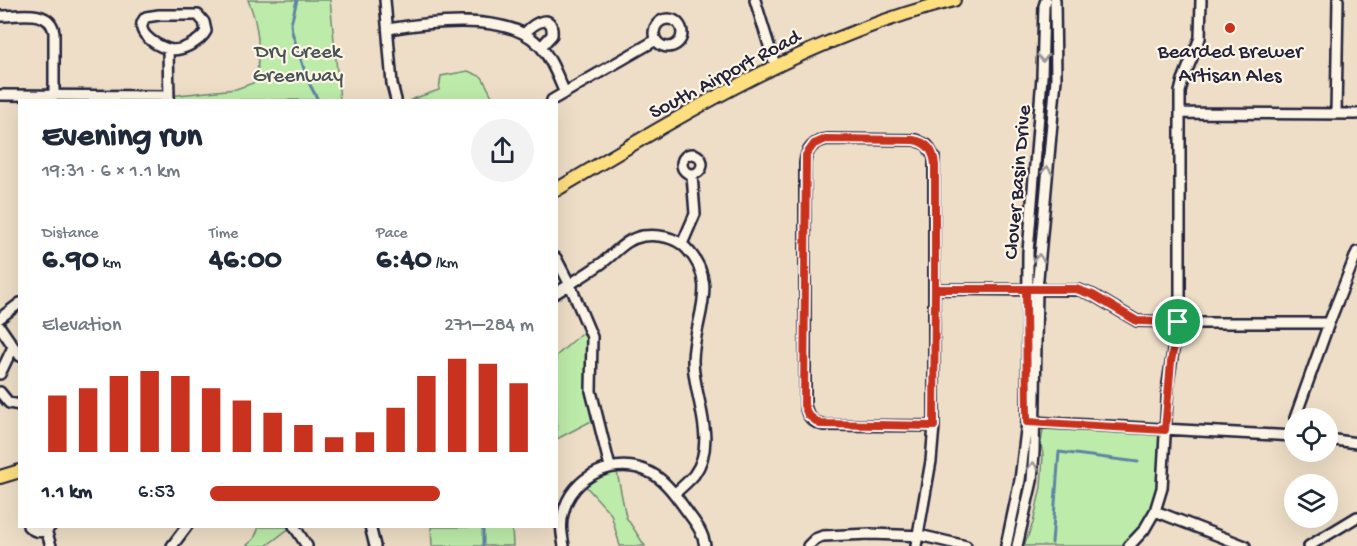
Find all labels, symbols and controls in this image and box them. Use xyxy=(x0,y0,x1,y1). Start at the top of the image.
marker: Bearded Brewer Artisan Ales xyxy=(1223,21,1237,35)
street label: South Airport Road xyxy=(646,25,807,127)
park label: Dry Creek Greenway xyxy=(253,41,344,90)
place label: Bearded Brewer Artisan Ales xyxy=(1157,41,1304,90)
one-way arrow xyxy=(1037,54,1049,63)
street label: Clover Basin Drive xyxy=(1000,103,1039,261)
text: Evening run xyxy=(42,119,202,157)
button: share xyxy=(471,119,534,182)
text: 19:31 · 6 × 1.1 km xyxy=(42,161,180,184)
one-way arrow xyxy=(1040,165,1053,174)
text: Distance xyxy=(42,225,99,244)
text: Time xyxy=(209,225,238,244)
text: Pace xyxy=(376,225,407,244)
text: 6.90 xyxy=(42,244,99,279)
text: 46:00 xyxy=(209,244,282,279)
text: 6:40 xyxy=(376,244,432,279)
one-way arrow xyxy=(1032,254,1045,263)
text: km xyxy=(99,255,121,274)
text: /km xyxy=(432,255,458,274)
pin xyxy=(1152,296,1203,347)
icon: arrive xyxy=(1161,305,1194,338)
text: Elevation xyxy=(42,315,122,338)
text: 271–284 m xyxy=(444,315,534,338)
map controls xyxy=(1284,408,1338,528)
button: locate xyxy=(1284,408,1338,462)
one-way arrow xyxy=(1026,462,1039,471)
button: layers xyxy=(1284,474,1338,528)
text: 1.1 km xyxy=(42,482,92,505)
text: 6:53 xyxy=(138,482,175,505)

